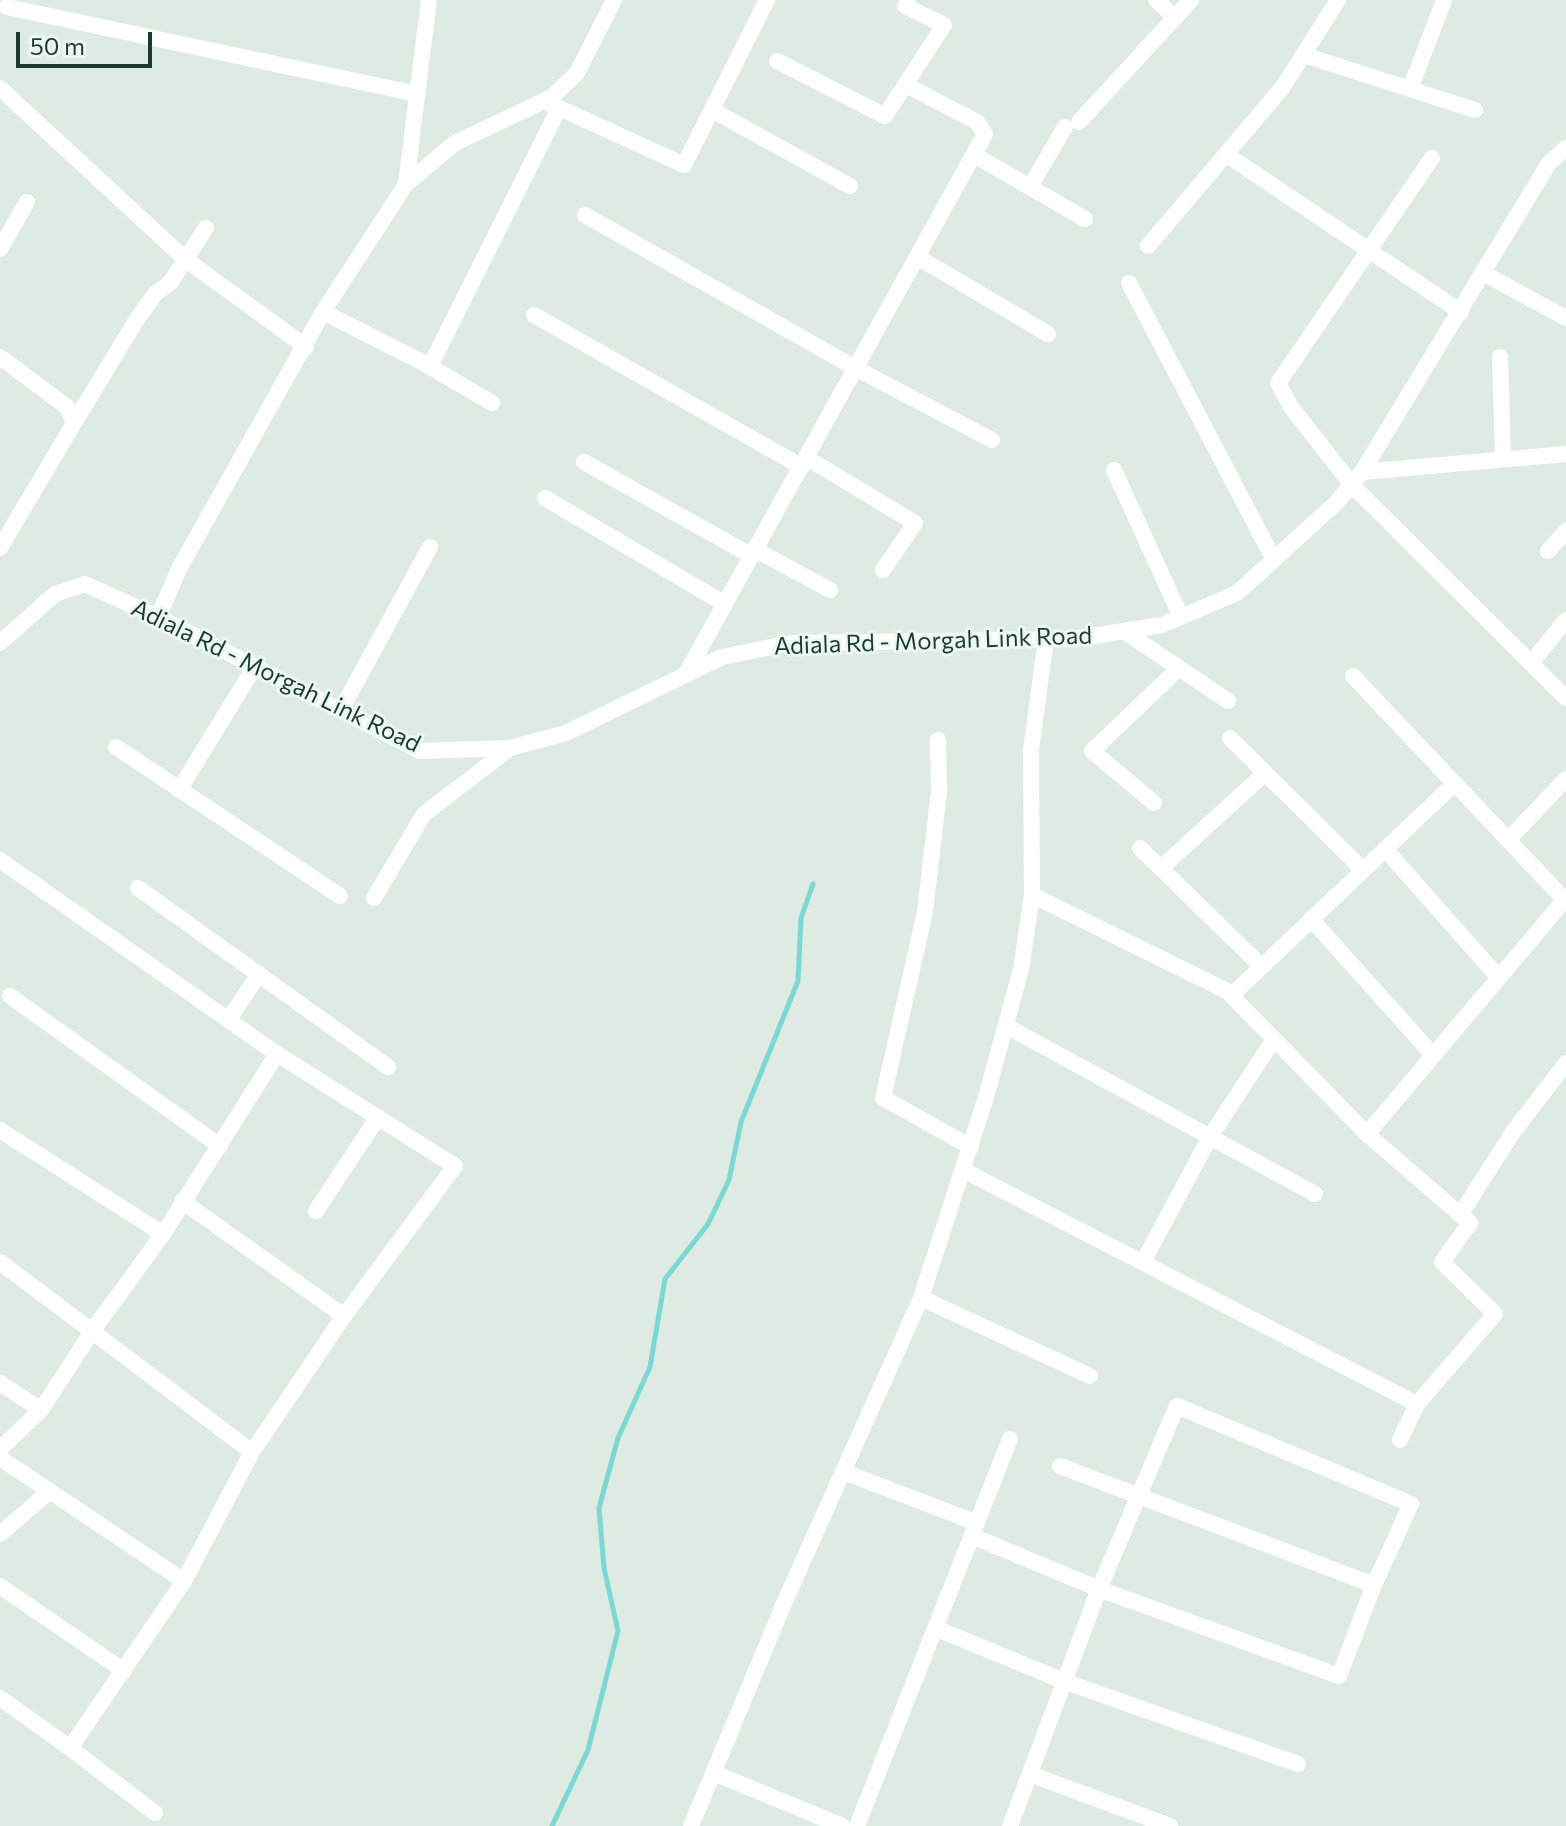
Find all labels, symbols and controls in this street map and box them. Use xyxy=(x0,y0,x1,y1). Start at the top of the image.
scale bar xyxy=(20,16,156,66)
text: 50 m xyxy=(30,31,85,60)
street label: Adiala Rd - Morgah Link Road xyxy=(127,593,425,759)
street label: Adiala Rd - Morgah Link Road xyxy=(773,621,1093,661)

